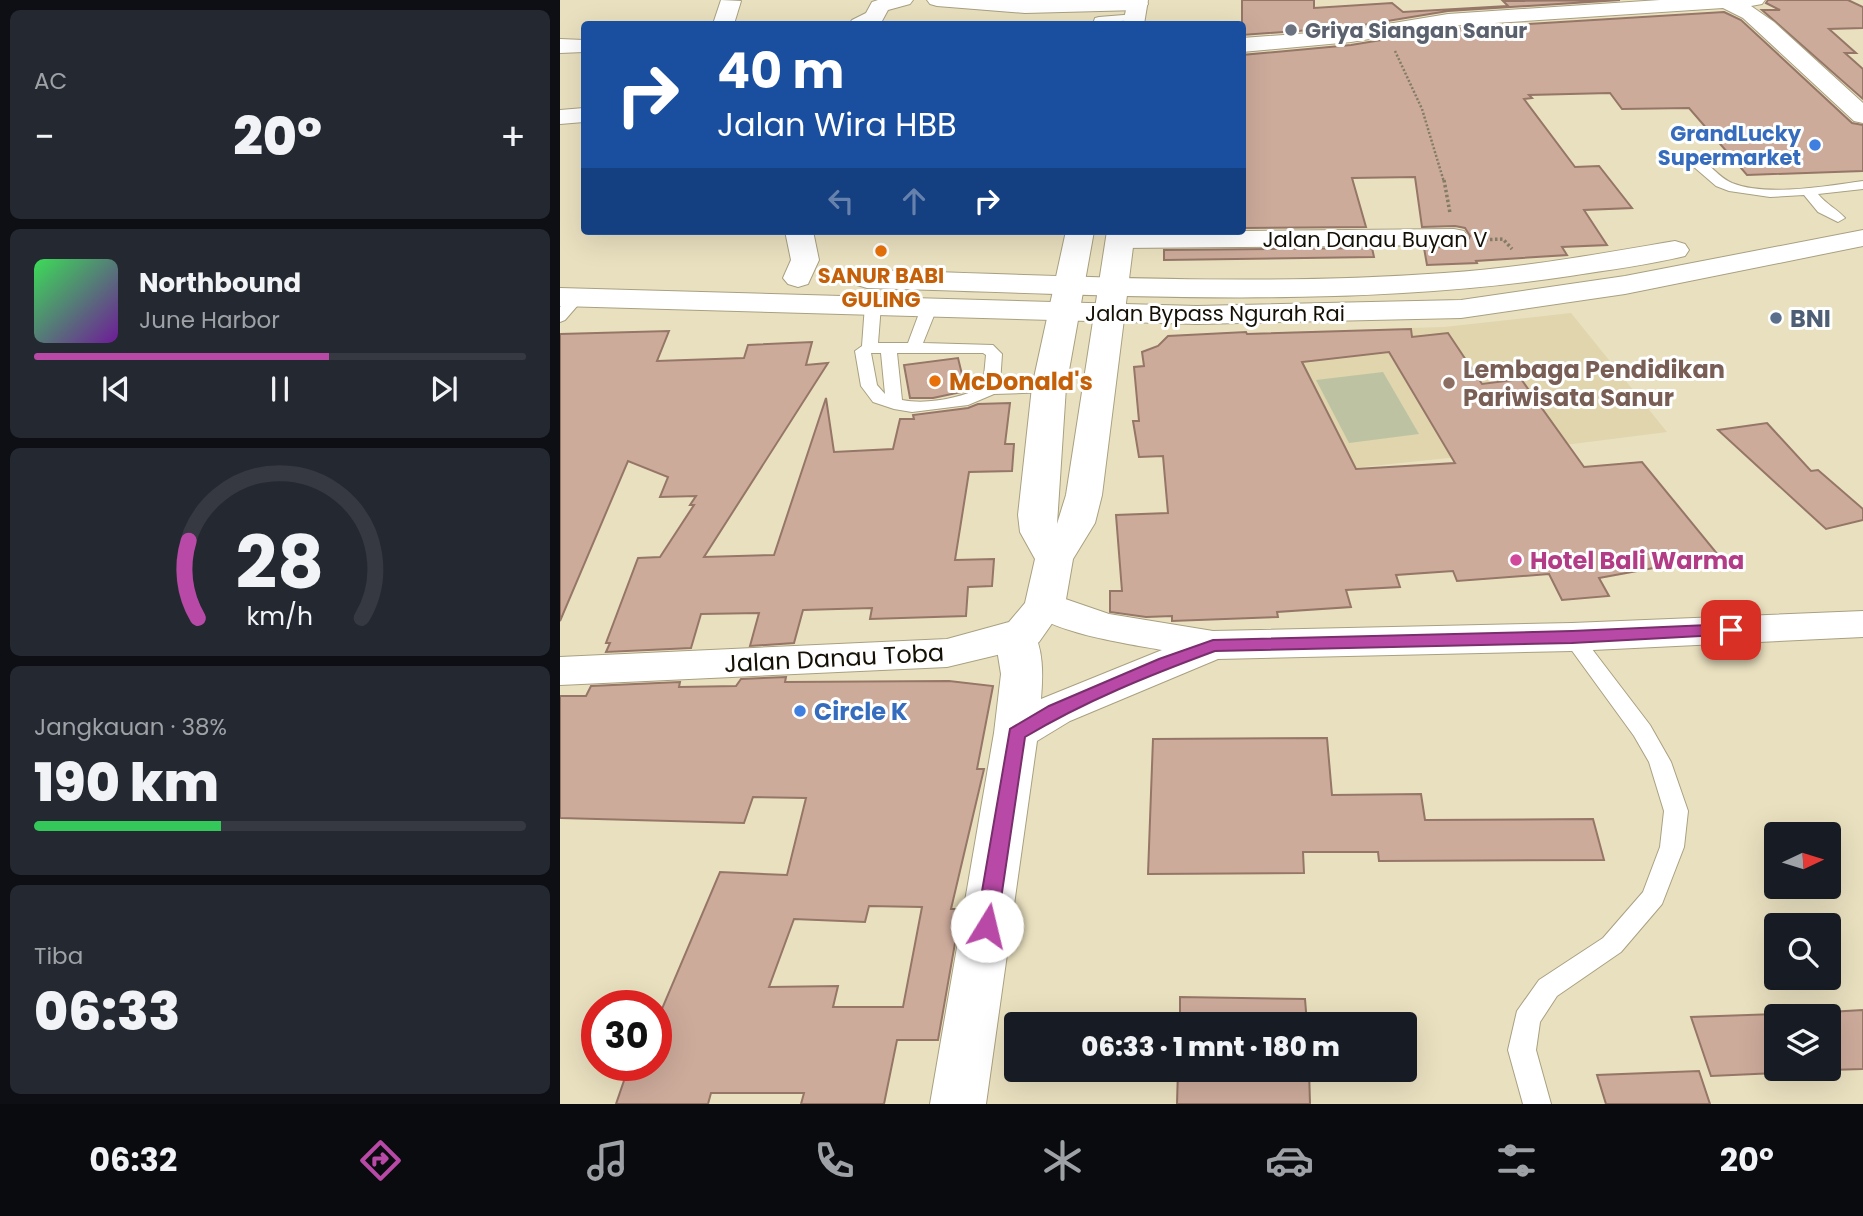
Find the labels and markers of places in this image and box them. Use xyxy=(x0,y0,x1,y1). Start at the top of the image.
place label: Griya Siangan Sanur xyxy=(1305,16,1527,45)
marker: Griya Siangan Sanur xyxy=(1283,22,1299,38)
place label: GrandLucky Supermarket xyxy=(1658,119,1802,172)
marker: GrandLucky Supermarket xyxy=(1807,137,1823,153)
marker: SANUR BABI GULING xyxy=(873,243,889,259)
place label: SANUR BABI GULING xyxy=(818,261,944,314)
place label: BNI xyxy=(1790,302,1831,335)
marker: BNI xyxy=(1768,310,1784,326)
place label: Lembaga Pendidikan Pariwisata Sanur xyxy=(1463,353,1725,414)
place label: McDonald's xyxy=(949,365,1093,398)
marker: McDonald's xyxy=(927,373,943,389)
marker: Lembaga Pendidikan Pariwisata Sanur xyxy=(1441,375,1457,391)
place label: Hotel Bali Warma xyxy=(1530,544,1744,577)
marker: Hotel Bali Warma xyxy=(1508,552,1524,568)
pin xyxy=(1701,600,1761,660)
place label: Circle K xyxy=(814,695,908,728)
marker: Circle K xyxy=(792,703,808,719)

